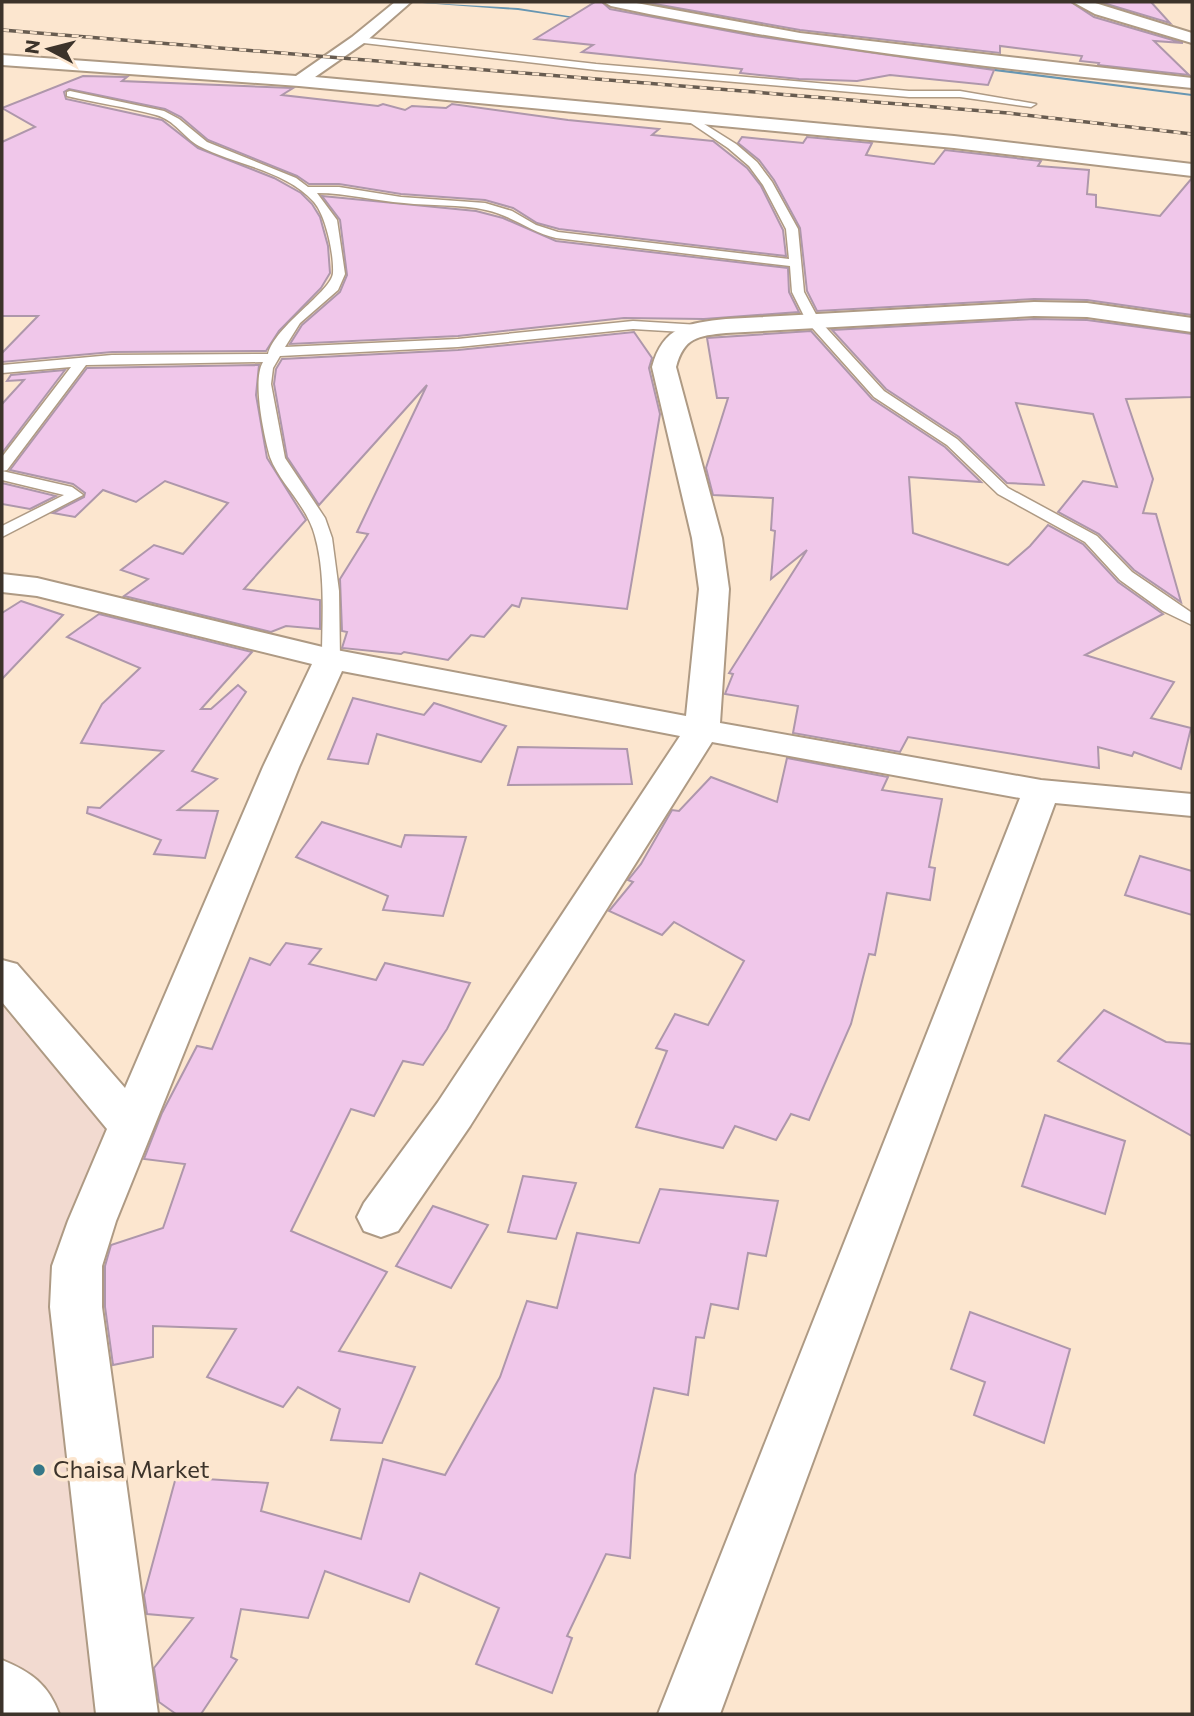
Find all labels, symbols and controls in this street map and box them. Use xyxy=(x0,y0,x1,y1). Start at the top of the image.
north arrow xyxy=(14,14,84,84)
text: N xyxy=(19,38,44,55)
place label: Chaisa Market xyxy=(53,1454,210,1483)
marker: Chaisa Market xyxy=(31,1462,47,1478)

